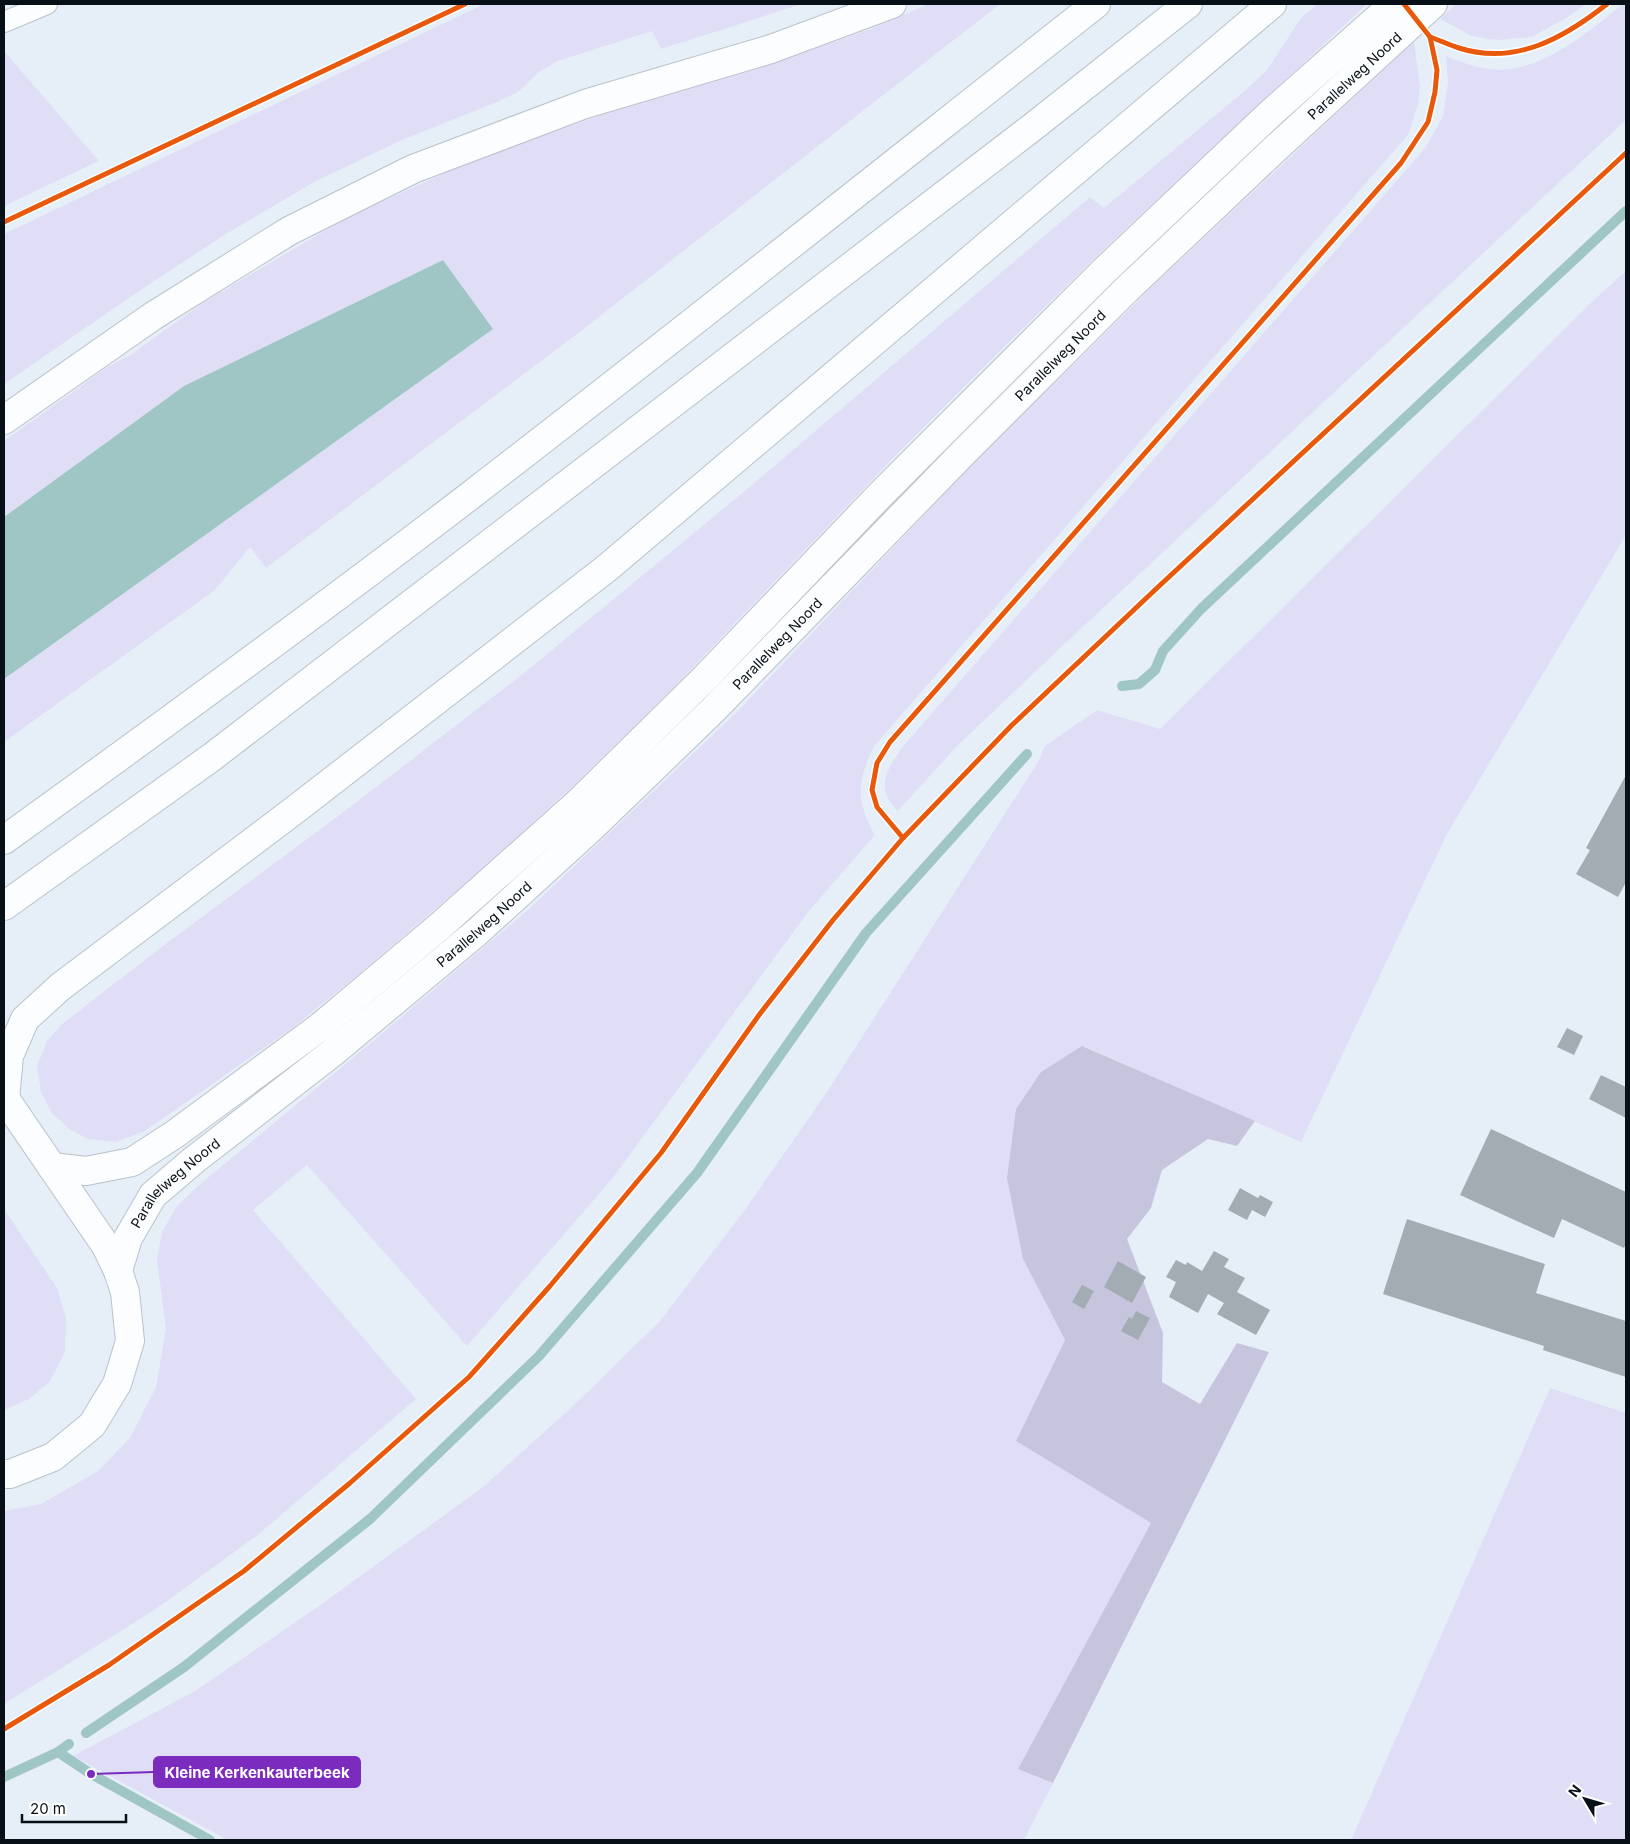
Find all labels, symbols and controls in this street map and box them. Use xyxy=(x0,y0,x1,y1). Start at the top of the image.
street label: Parallelweg Noord xyxy=(1304,28,1405,123)
street label: Parallelweg Noord xyxy=(1011,306,1109,404)
street label: Parallelweg Noord xyxy=(729,594,825,693)
street label: Parallelweg Noord xyxy=(433,877,535,970)
street label: Parallelweg Noord xyxy=(127,1134,223,1231)
callout: Kleine Kerkenkauterbeek xyxy=(154,1757,360,1787)
text: Kleine Kerkenkauterbeek xyxy=(164,1763,350,1782)
north arrow xyxy=(1560,1774,1610,1824)
text: N xyxy=(1564,1781,1584,1800)
scale bar xyxy=(22,1792,126,1824)
text: 20 m xyxy=(30,1799,66,1818)

